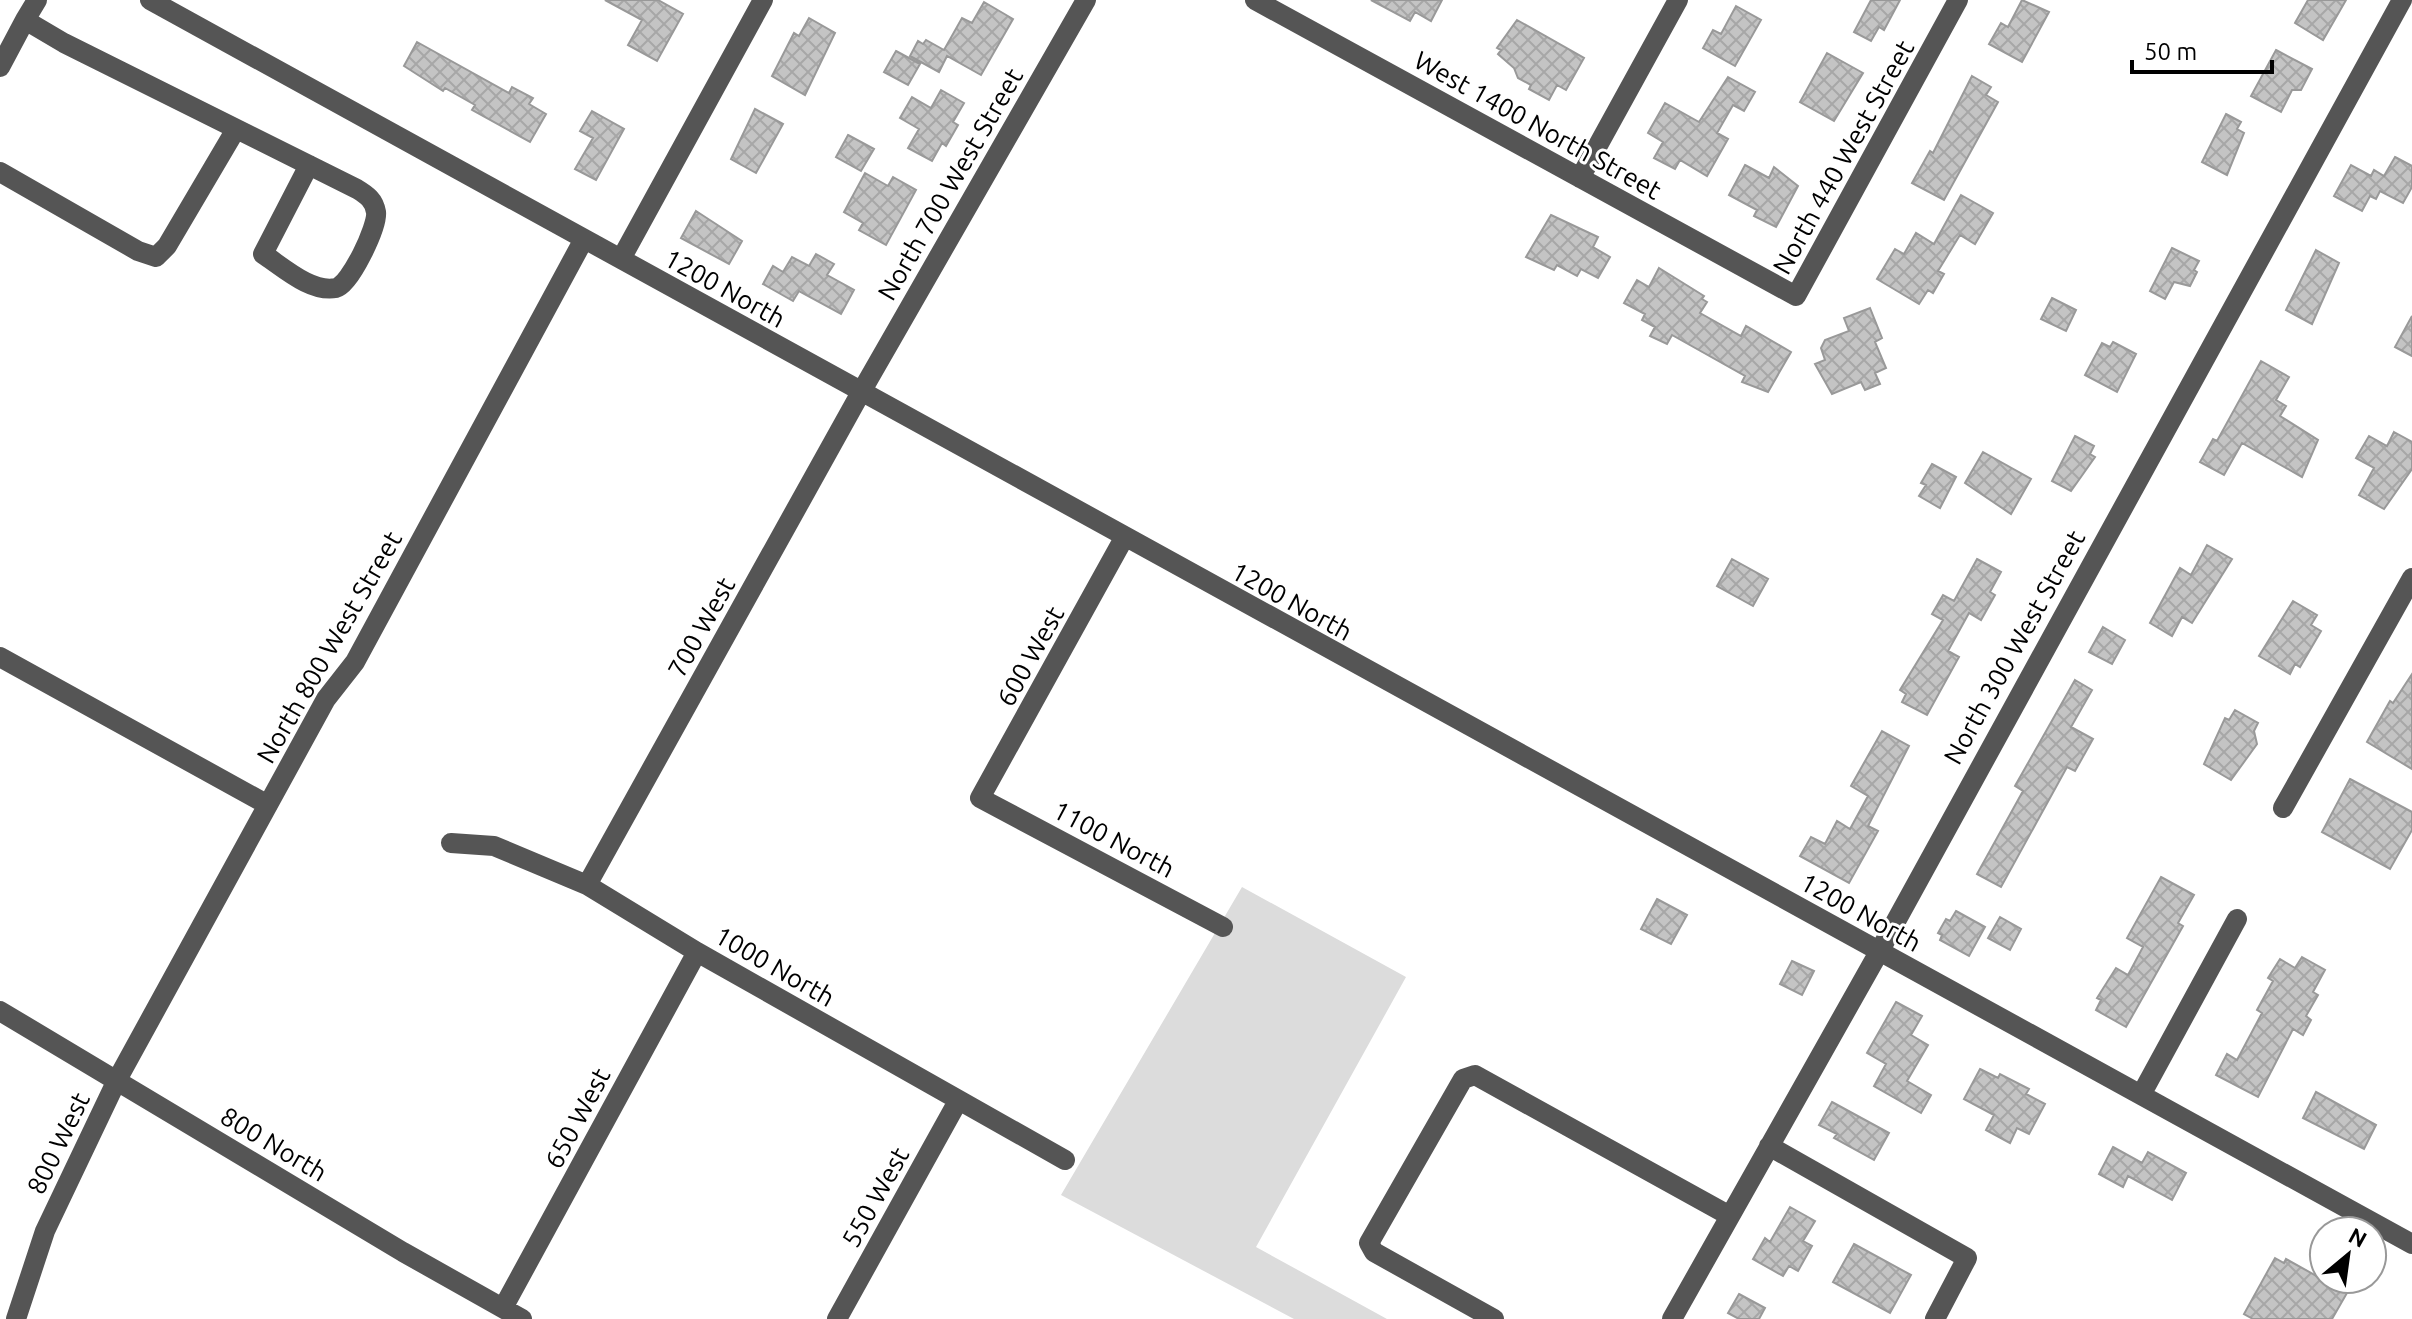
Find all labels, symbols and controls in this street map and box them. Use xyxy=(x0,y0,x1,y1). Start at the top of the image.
scale bar xyxy=(2132,24,2272,74)
street label: North 440 West Street xyxy=(1767,35,1919,279)
text: 50 m xyxy=(2144,38,2197,65)
street label: West 1400 North Street xyxy=(1410,45,1666,205)
street label: North 700 West Street xyxy=(872,63,1028,305)
street label: 1200 North xyxy=(660,243,790,333)
street label: North 300 West Street xyxy=(1938,525,2090,769)
street label: North 800 West Street xyxy=(251,526,407,768)
street label: 1200 North xyxy=(1227,556,1357,646)
street label: 700 West xyxy=(662,572,740,682)
street label: 600 West xyxy=(991,601,1069,711)
street label: 1100 North xyxy=(1048,795,1180,883)
street label: 1200 North xyxy=(1796,867,1926,957)
street label: 1000 North xyxy=(710,920,840,1012)
street label: 650 West xyxy=(539,1063,615,1173)
street label: 800 West xyxy=(21,1087,95,1199)
street label: 800 North xyxy=(216,1101,332,1187)
street label: 550 West xyxy=(836,1142,914,1252)
north arrow xyxy=(2308,1215,2388,1295)
text: N xyxy=(2345,1222,2371,1252)

